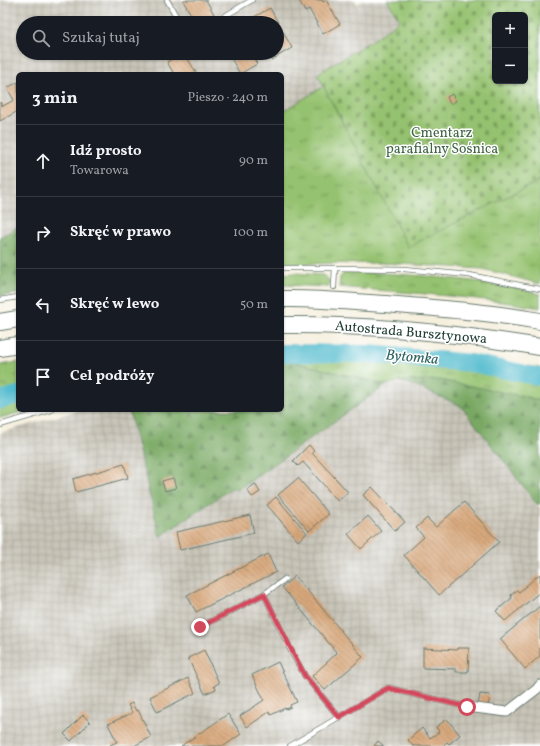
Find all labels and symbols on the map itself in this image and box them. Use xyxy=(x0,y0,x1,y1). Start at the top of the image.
park label: Cmentarz parafialny Sośnica xyxy=(386,124,498,159)
street label: Autostrada Bursztynowa xyxy=(334,317,488,349)
water label: Bytomka xyxy=(385,345,439,371)
route end xyxy=(191,618,209,636)
route start xyxy=(458,698,476,716)

